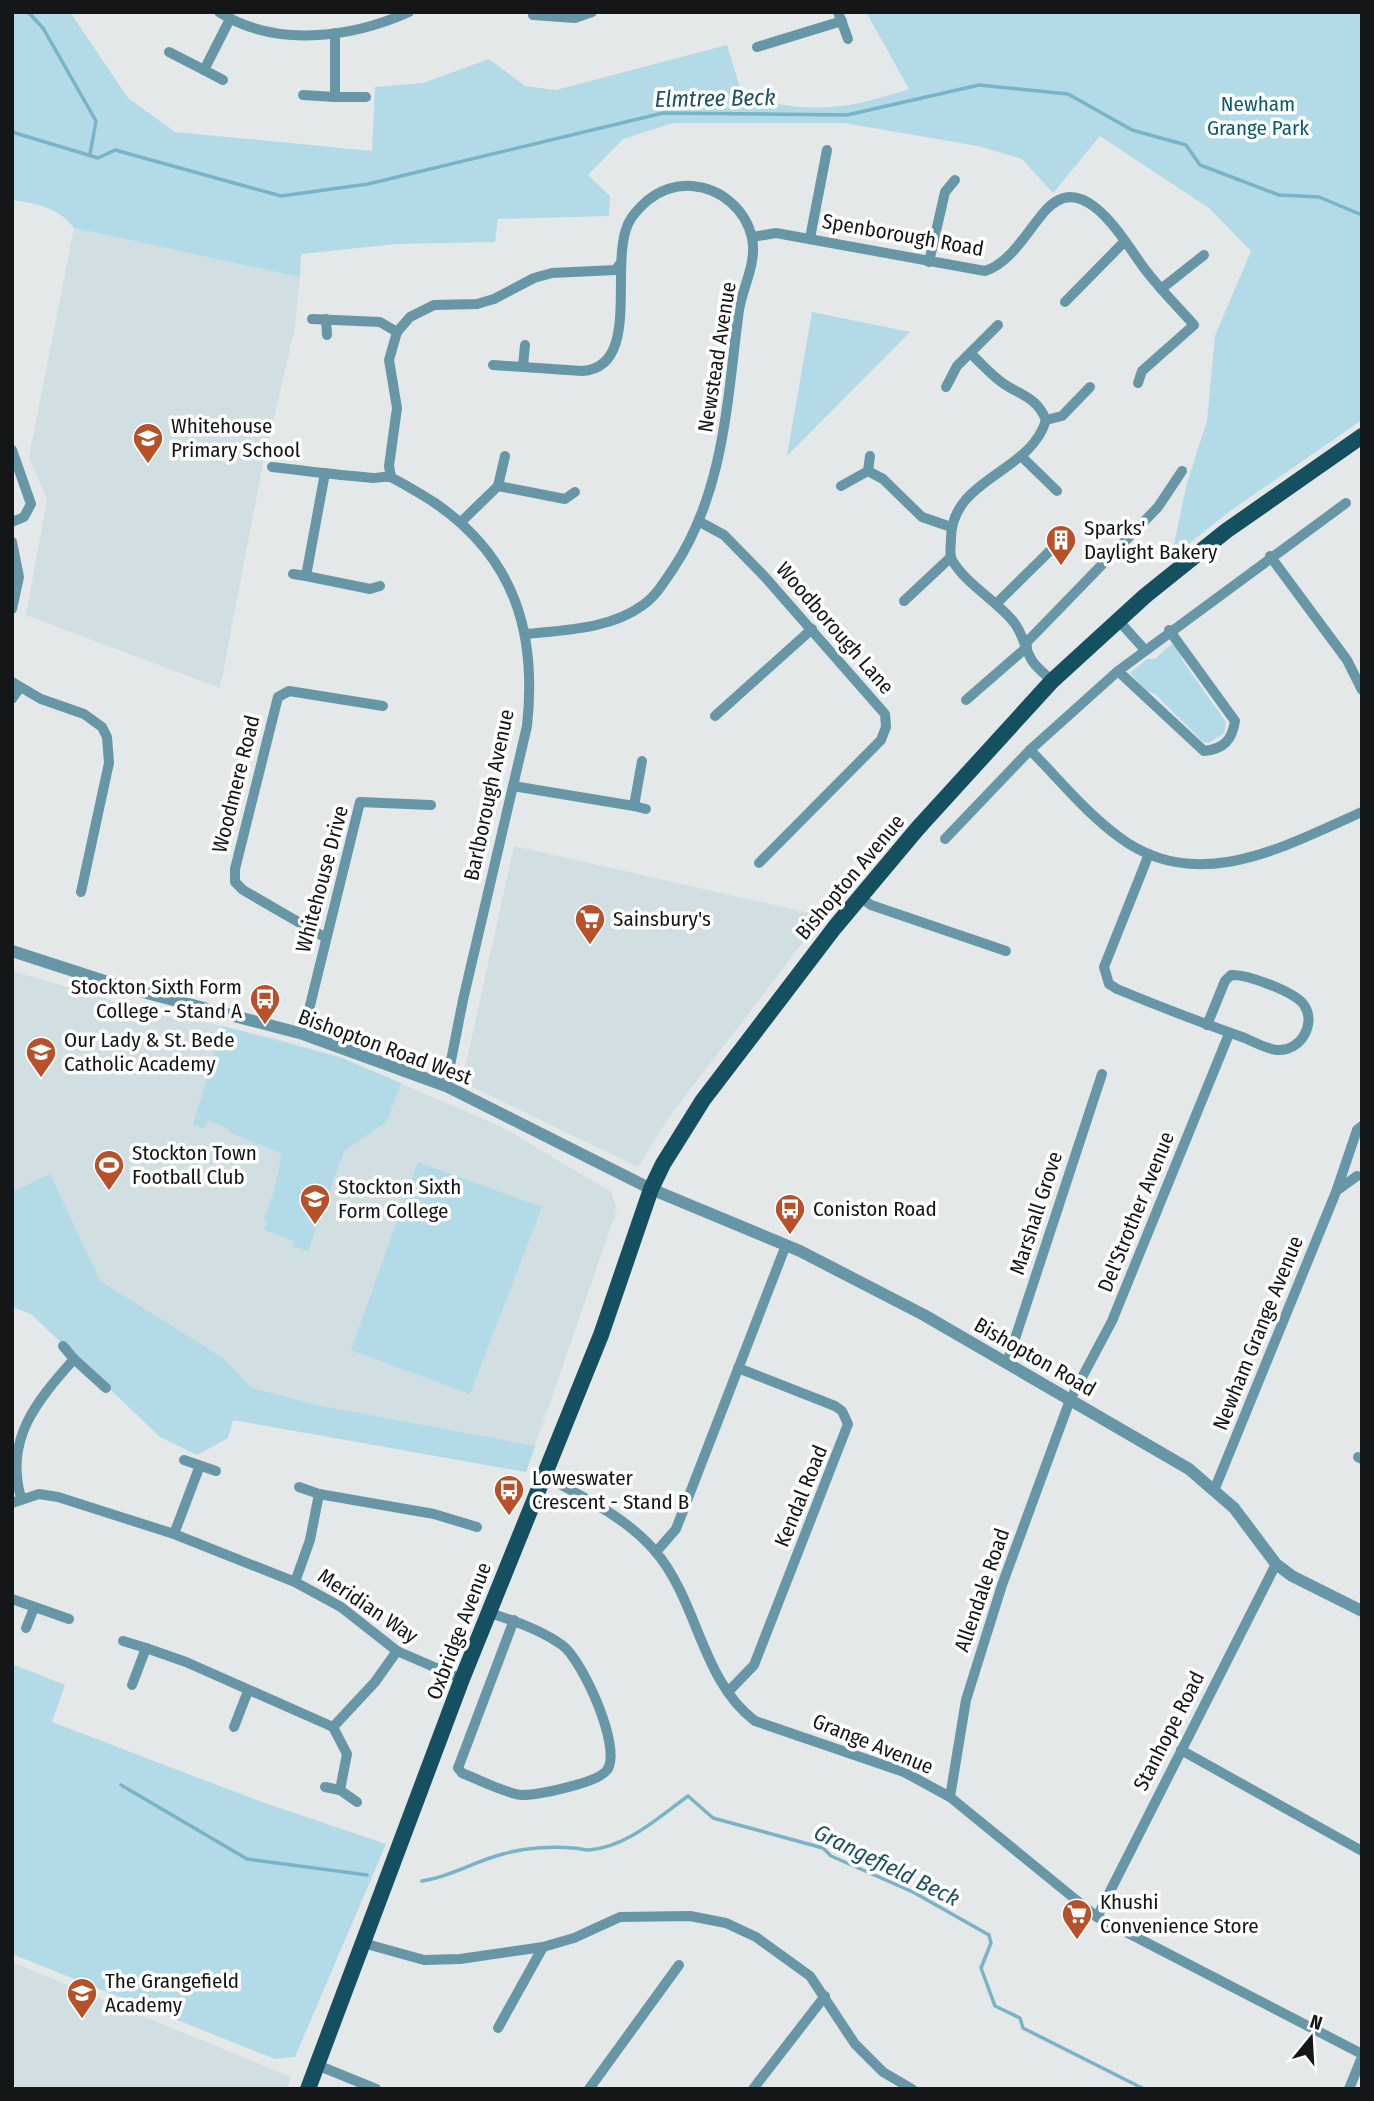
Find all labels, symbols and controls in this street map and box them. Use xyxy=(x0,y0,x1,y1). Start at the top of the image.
water label: Elmtree Beck xyxy=(654,83,776,113)
park label: Newham Grange Park xyxy=(1207,91,1309,141)
street label: Spenborough Road xyxy=(820,208,986,262)
street label: Newstead Avenue xyxy=(692,280,742,434)
place label: Whitehouse Primary School xyxy=(171,413,301,463)
school or university icon: Whitehouse Primary School xyxy=(131,421,165,465)
place label: Sparks' Daylight Bakery xyxy=(1084,515,1218,565)
building icon: Sparks' Daylight Bakery xyxy=(1044,523,1078,567)
street label: Woodborough Lane xyxy=(771,557,899,699)
street label: Barlborough Avenue xyxy=(458,707,520,883)
street label: Woodmere Road xyxy=(206,712,266,856)
street label: Whitehouse Drive xyxy=(290,803,354,955)
street label: Bishopton Avenue xyxy=(790,809,910,945)
supermarket icon: Sainsbury's xyxy=(573,902,607,946)
place label: Sainsbury's xyxy=(613,906,711,932)
place label: Stockton Sixth Form College - Stand A xyxy=(71,974,242,1024)
bus stop icon: Stockton Sixth Form College - Stand A xyxy=(248,982,282,1026)
street label: Bishopton Road West xyxy=(295,1004,475,1091)
place label: Our Lady & St. Bede Catholic Academy xyxy=(64,1027,235,1077)
school or university icon: Our Lady & St. Bede Catholic Academy xyxy=(24,1035,58,1079)
street label: Del'Strother Avenue xyxy=(1092,1128,1180,1296)
place label: Stockton Town Football Club xyxy=(132,1140,257,1190)
sports icon: Stockton Town Football Club xyxy=(92,1148,126,1192)
street label: Marshall Grove xyxy=(1004,1148,1068,1278)
place label: Stockton Sixth Form College xyxy=(338,1174,461,1224)
school or university icon: Stockton Sixth Form College xyxy=(298,1182,332,1226)
bus stop icon: Coniston Road xyxy=(773,1192,807,1236)
place label: Coniston Road xyxy=(813,1196,937,1222)
street label: Newham Grange Avenue xyxy=(1207,1232,1309,1434)
street label: Bishopton Road xyxy=(970,1312,1100,1402)
street label: Kendal Road xyxy=(769,1441,833,1551)
place label: Loweswater Crescent - Stand B xyxy=(532,1465,689,1515)
bus stop icon: Loweswater Crescent - Stand B xyxy=(492,1473,526,1517)
street label: Allendale Road xyxy=(949,1525,1015,1655)
street label: Oxbridge Avenue xyxy=(421,1559,497,1703)
street label: Meridian Way xyxy=(313,1563,424,1649)
street label: Stanhope Road xyxy=(1128,1667,1210,1795)
street label: Grange Avenue xyxy=(809,1708,937,1780)
water label: Grangefield Beck xyxy=(810,1818,964,1912)
place label: Khushi Convenience Store xyxy=(1100,1889,1259,1939)
supermarket icon: Khushi Convenience Store xyxy=(1060,1897,1094,1941)
place label: The Grangefield Academy xyxy=(105,1968,239,2018)
school or university icon: The Grangefield Academy xyxy=(65,1976,99,2020)
north arrow xyxy=(1276,2003,1346,2073)
text: N xyxy=(1307,2010,1325,2035)

